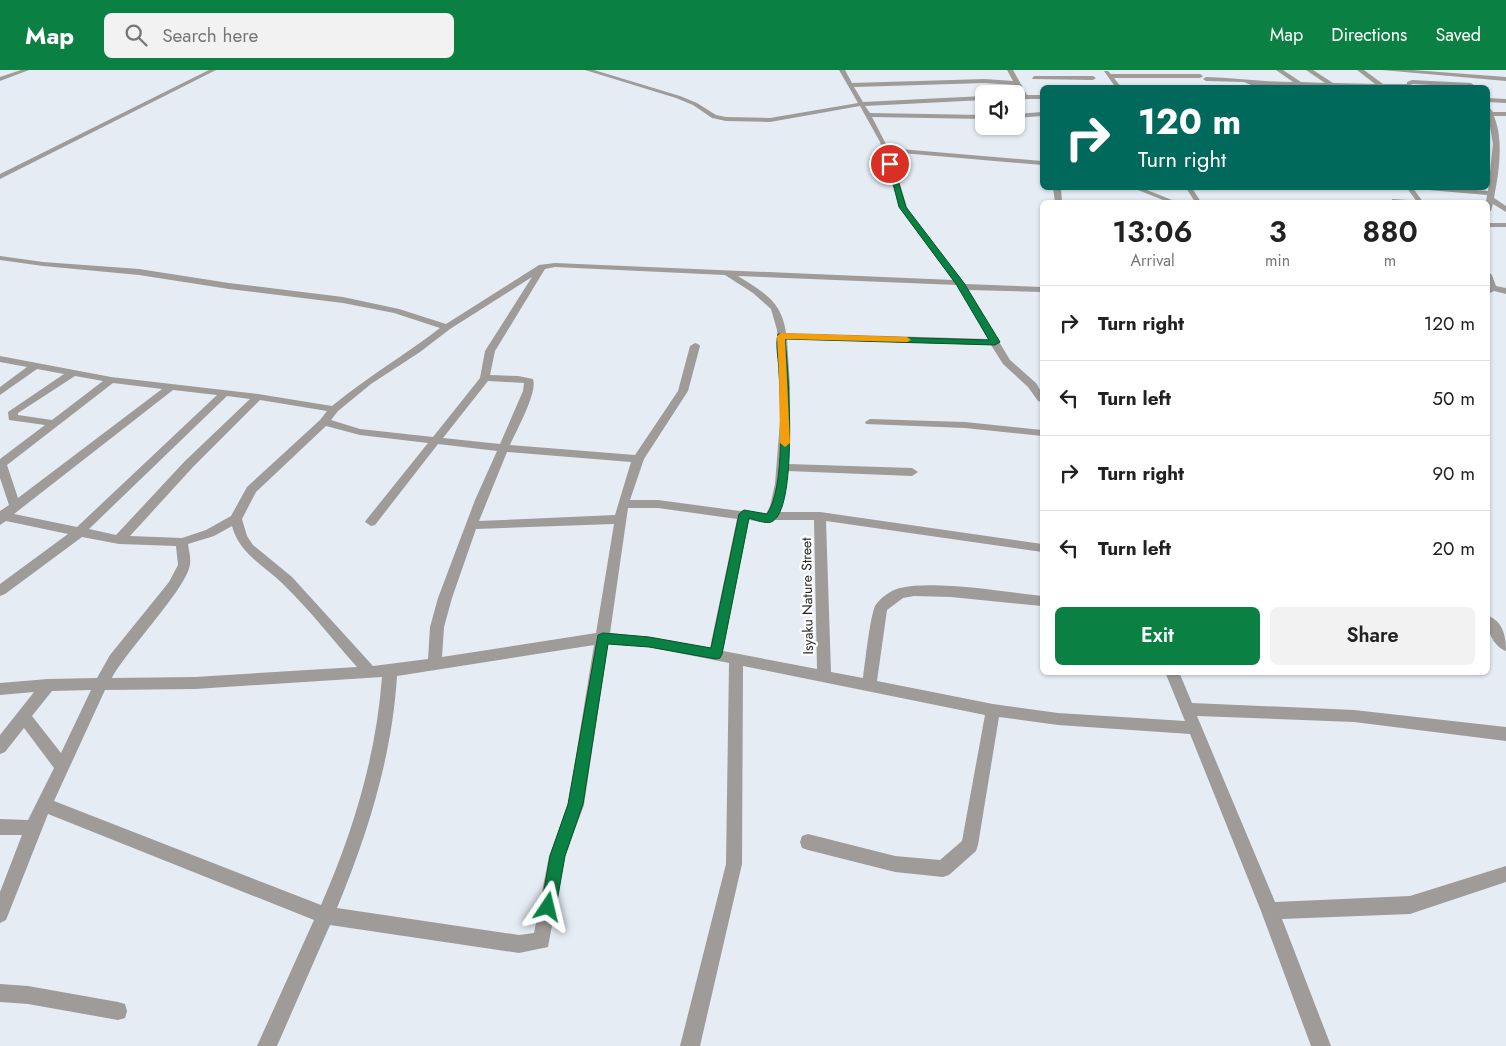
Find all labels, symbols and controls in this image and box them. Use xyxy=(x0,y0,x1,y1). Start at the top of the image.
search box xyxy=(104,13,454,58)
text: Map xyxy=(25,18,74,53)
icon: search xyxy=(122,21,150,49)
text: Search here xyxy=(162,22,258,49)
text: Map xyxy=(1270,22,1303,48)
text: Directions xyxy=(1331,22,1407,48)
text: Saved xyxy=(1435,22,1481,48)
map controls xyxy=(975,85,1025,135)
button: sound xyxy=(975,85,1025,135)
text: 120 m xyxy=(1138,97,1241,147)
icon: right xyxy=(1055,105,1120,170)
pin xyxy=(869,143,911,185)
text: Turn right xyxy=(1138,143,1226,175)
icon: arrive xyxy=(876,150,904,178)
text: 13:06 xyxy=(1112,210,1193,253)
text: 3 xyxy=(1269,210,1287,253)
text: 880 xyxy=(1362,210,1418,253)
text: Arrival xyxy=(1130,249,1175,272)
text: min xyxy=(1265,249,1290,272)
text: m xyxy=(1384,249,1396,272)
icon: right xyxy=(1055,309,1083,337)
text: Turn right xyxy=(1098,310,1184,337)
text: 120 m xyxy=(1424,310,1475,337)
icon: left xyxy=(1055,384,1083,412)
text: Turn left xyxy=(1098,385,1171,412)
text: 50 m xyxy=(1432,385,1475,412)
icon: right xyxy=(1055,459,1083,487)
text: Turn right xyxy=(1098,460,1184,487)
text: 90 m xyxy=(1432,460,1475,487)
icon: left xyxy=(1055,534,1083,562)
text: Turn left xyxy=(1098,535,1171,562)
text: 20 m xyxy=(1432,535,1475,562)
street label: Isyaku Nature Street xyxy=(796,537,818,655)
button: Exit xyxy=(1055,607,1260,665)
button: Share xyxy=(1270,607,1475,665)
position arrow xyxy=(521,880,573,932)

